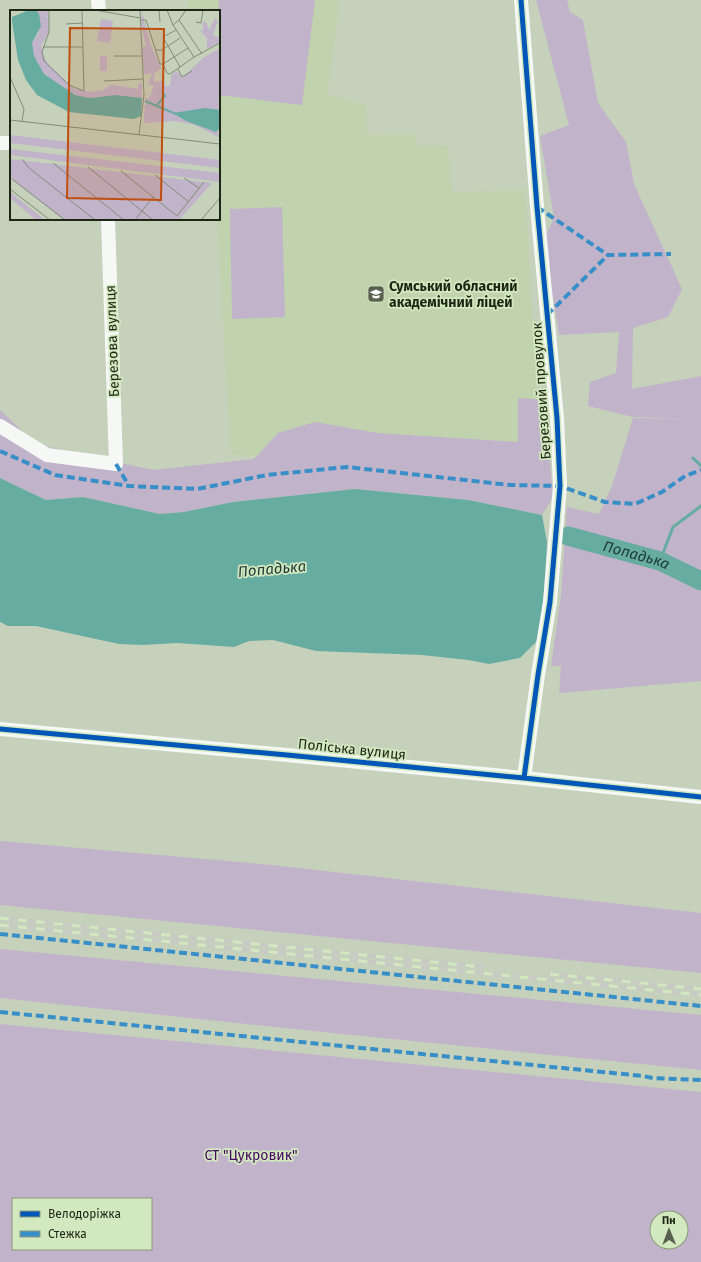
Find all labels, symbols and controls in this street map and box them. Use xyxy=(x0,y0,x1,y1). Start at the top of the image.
inset map xyxy=(10,10,220,220)
place label: Сумський обласний академічний ліцей xyxy=(389,278,518,311)
school or university icon: Сумський обласний академічний ліцей xyxy=(366,284,386,304)
street label: Березова вулиця xyxy=(102,285,123,397)
street label: Березовий провулок xyxy=(528,321,555,460)
water label: Попадька xyxy=(601,537,673,573)
water label: Попадька xyxy=(237,557,307,581)
street label: Поліська вулиця xyxy=(297,735,407,764)
park label: СТ "Цукровик" xyxy=(204,1147,298,1164)
legend xyxy=(12,1198,152,1250)
text: Велодоріжка xyxy=(48,1207,121,1221)
north arrow xyxy=(649,1210,689,1250)
text: Пн xyxy=(662,1214,676,1227)
text: Стежка xyxy=(48,1227,87,1241)

